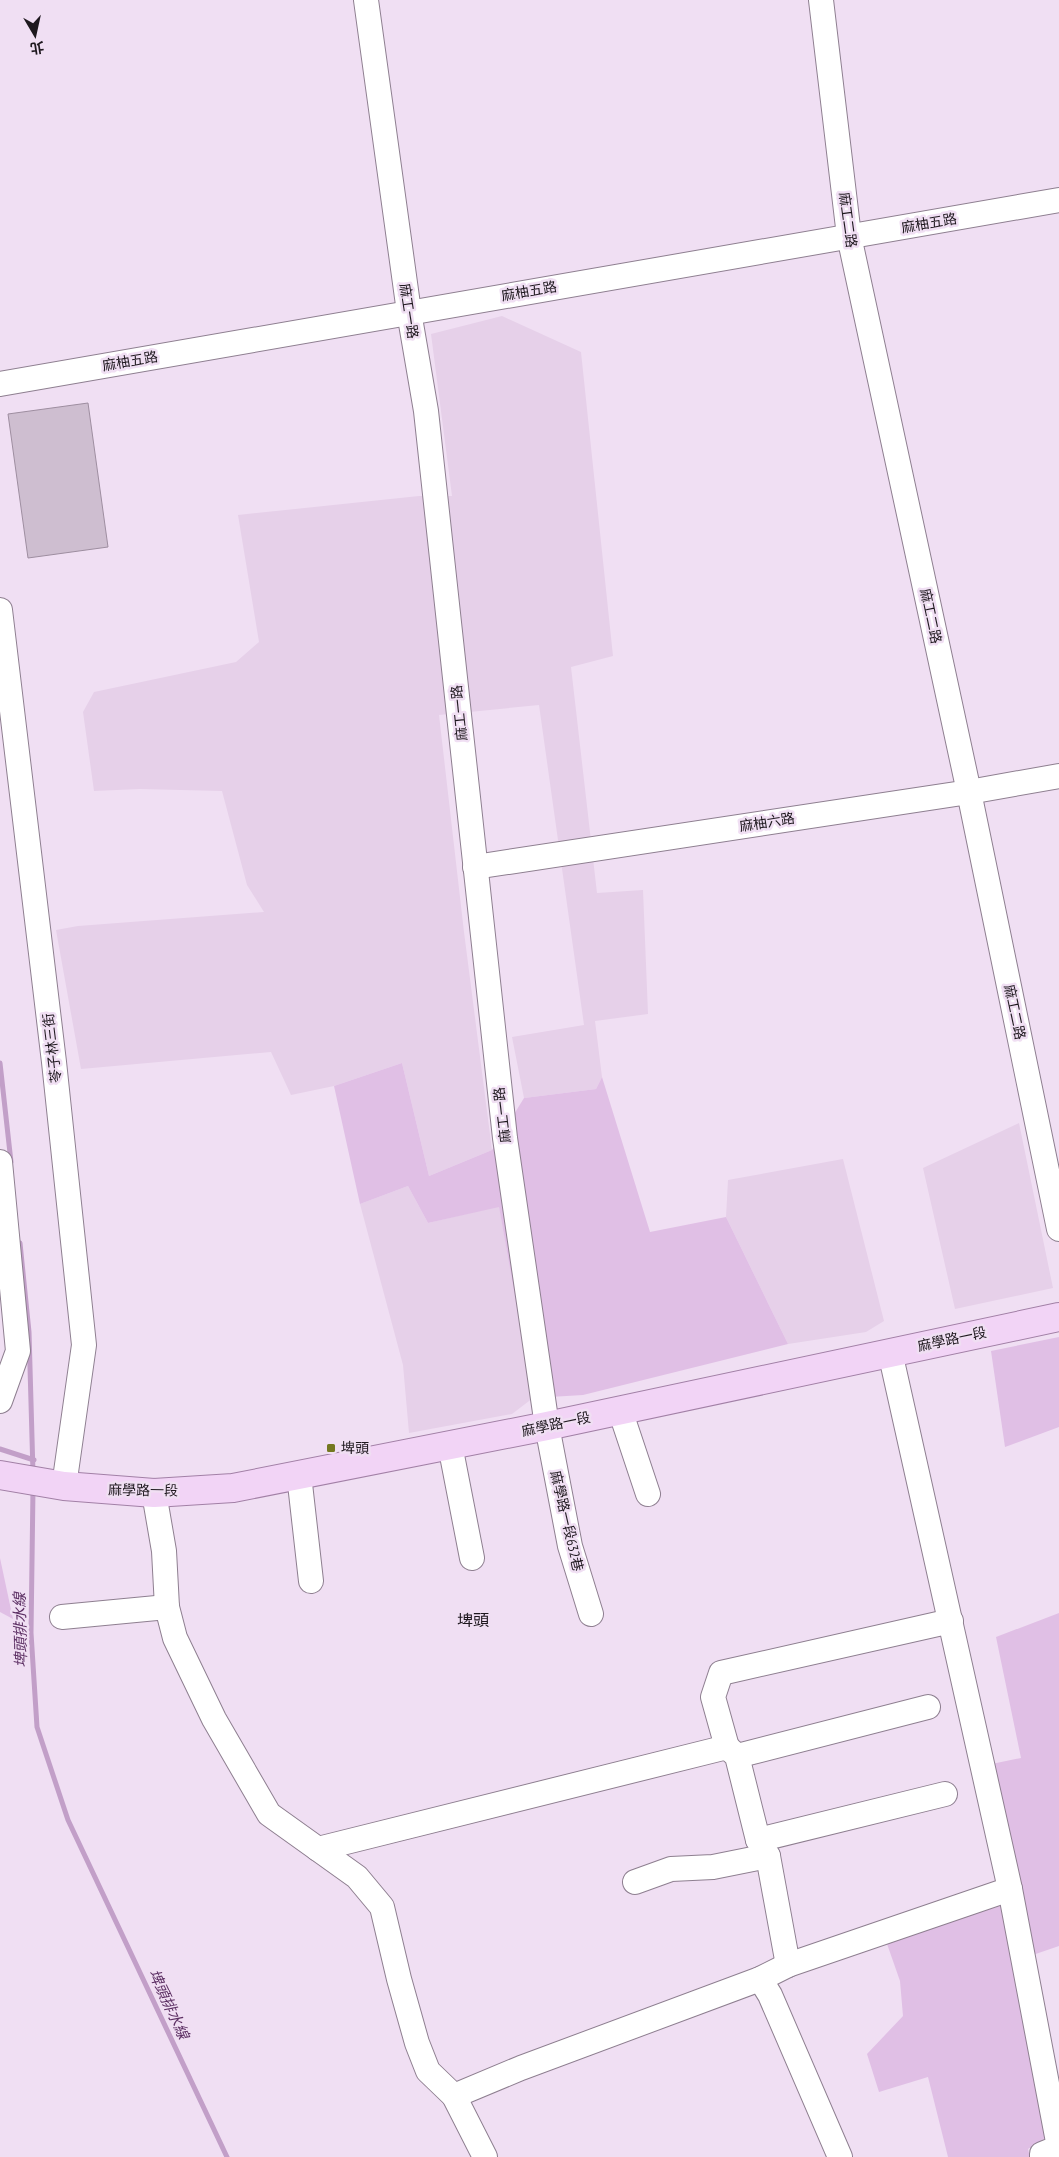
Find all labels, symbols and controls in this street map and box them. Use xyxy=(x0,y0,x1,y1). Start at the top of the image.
north arrow xyxy=(10,10,60,60)
text: 北 xyxy=(29,38,45,58)
street label: 麻工二路 xyxy=(835,191,861,249)
street label: 麻柚五路 xyxy=(900,209,958,237)
street label: 麻柚五路 xyxy=(500,277,558,305)
street label: 麻工一路 xyxy=(396,282,422,340)
street label: 麻柚五路 xyxy=(101,347,159,375)
street label: 麻工二路 xyxy=(916,587,946,645)
street label: 麻工一路 xyxy=(447,684,471,742)
street label: 麻柚六路 xyxy=(738,809,796,835)
street label: 麻工二路 xyxy=(1000,983,1030,1041)
street label: 苓子林三街 xyxy=(39,1012,65,1084)
street label: 麻工一路 xyxy=(490,1086,514,1144)
street label: 麻學路一段 xyxy=(916,1323,988,1355)
street label: 麻學路一段 xyxy=(520,1408,592,1440)
place label: 埤頭 xyxy=(341,1439,369,1457)
marker: 埤頭 xyxy=(325,1442,337,1454)
street label: 麻學路一段632巷 xyxy=(547,1469,587,1573)
street label: 麻學路一段 xyxy=(108,1480,178,1500)
water label: 埤頭排水線 xyxy=(10,1590,30,1668)
district label: 埤頭 xyxy=(457,1610,489,1630)
water label: 埤頭排水線 xyxy=(145,1966,194,2044)

